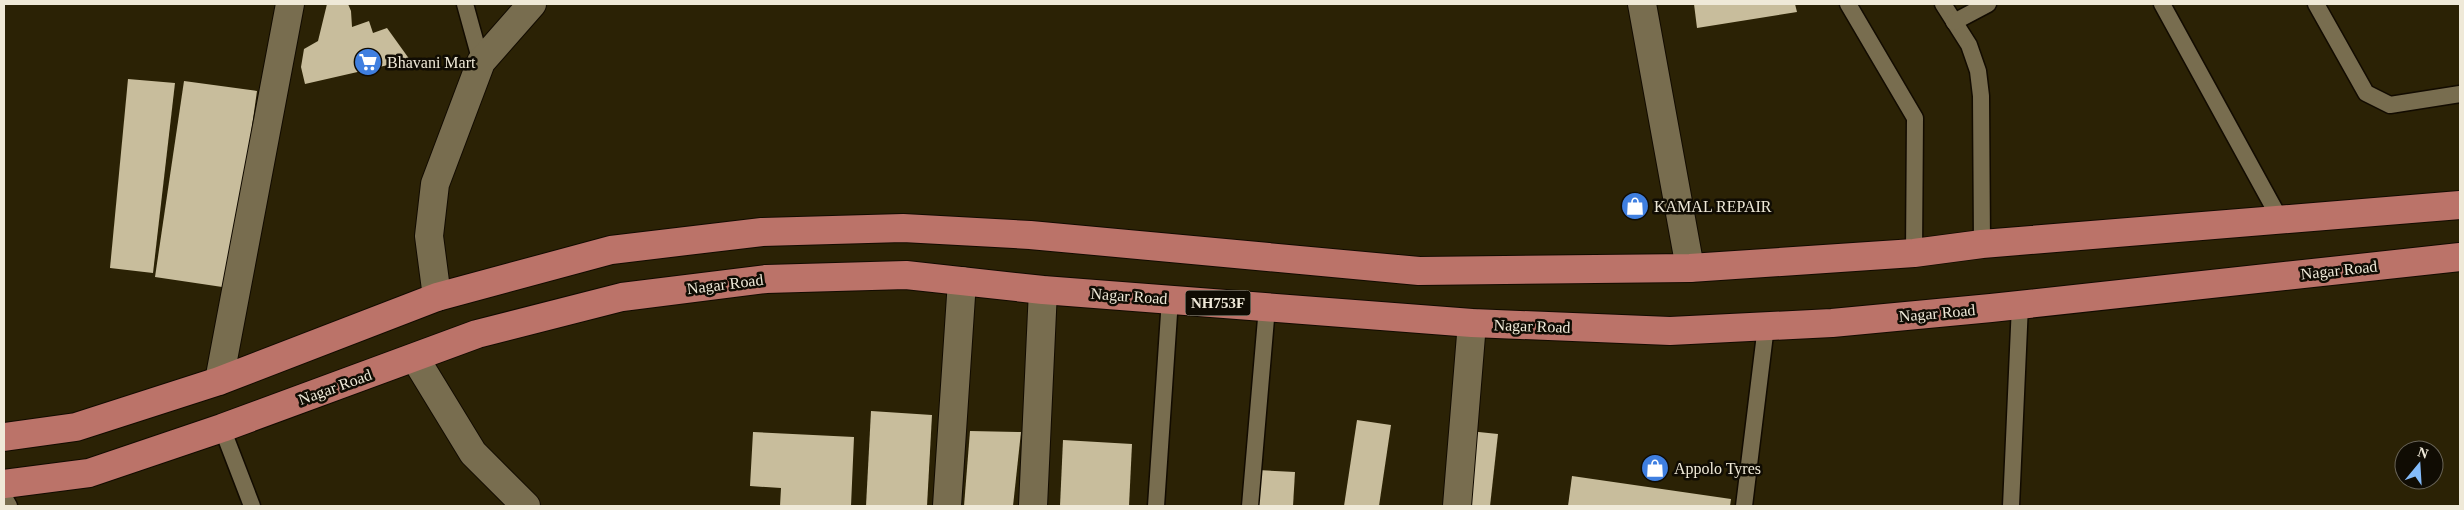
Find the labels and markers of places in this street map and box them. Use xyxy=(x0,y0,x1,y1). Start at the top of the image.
supermarket icon: Bhavani Mart xyxy=(353,47,383,77)
place label: Bhavani Mart xyxy=(387,54,476,71)
shop icon: KAMAL REPAIR xyxy=(1620,191,1650,221)
place label: KAMAL REPAIR xyxy=(1654,198,1772,215)
shop icon: Appolo Tyres xyxy=(1640,453,1670,483)
place label: Appolo Tyres xyxy=(1674,460,1761,478)

